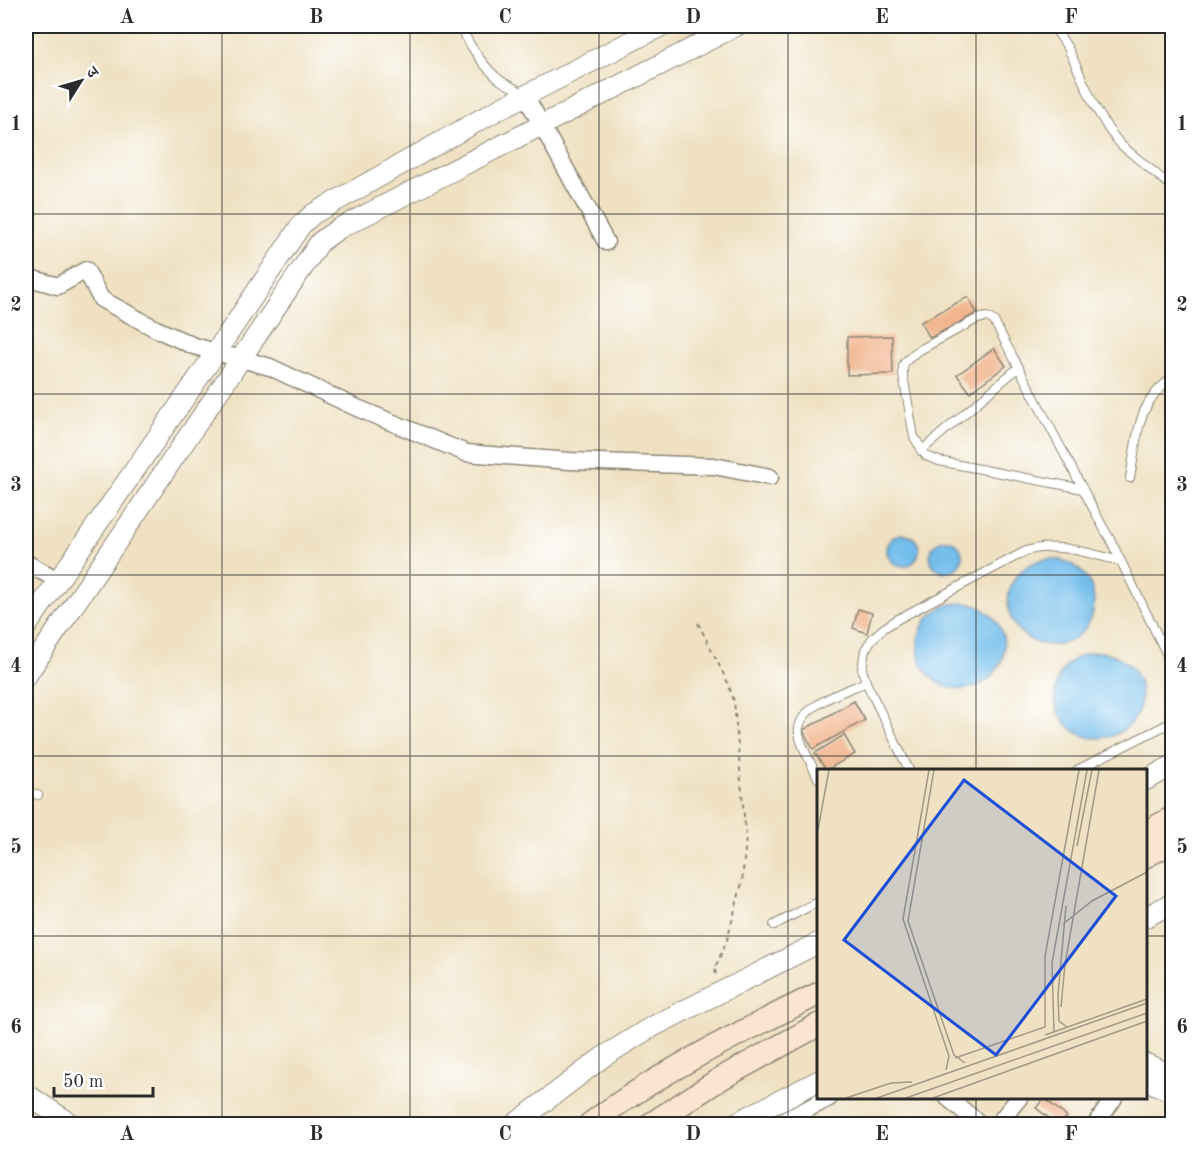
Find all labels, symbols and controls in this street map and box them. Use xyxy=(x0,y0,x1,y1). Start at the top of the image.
text: A xyxy=(119,8,135,28)
text: B xyxy=(309,8,323,28)
text: C xyxy=(498,8,512,28)
text: D xyxy=(685,8,701,28)
text: E xyxy=(875,8,889,28)
text: F xyxy=(1064,8,1078,28)
north arrow xyxy=(51,51,111,111)
text: उ xyxy=(82,64,101,83)
text: 1 xyxy=(10,115,22,135)
text: 1 xyxy=(1176,115,1188,135)
text: 2 xyxy=(10,296,22,316)
text: 2 xyxy=(1176,296,1188,316)
text: 3 xyxy=(10,476,22,496)
text: 3 xyxy=(1176,476,1188,496)
text: 4 xyxy=(10,657,22,677)
text: 4 xyxy=(1176,657,1188,677)
inset map xyxy=(817,769,1147,1099)
text: 5 xyxy=(10,837,22,858)
text: 5 xyxy=(1176,837,1188,858)
text: 6 xyxy=(10,1018,22,1038)
text: 6 xyxy=(1176,1018,1188,1038)
scale bar xyxy=(54,1060,153,1098)
text: 50 m xyxy=(63,1073,103,1091)
text: A xyxy=(119,1125,135,1145)
text: B xyxy=(309,1125,323,1145)
text: C xyxy=(498,1125,512,1145)
text: D xyxy=(685,1125,701,1145)
text: E xyxy=(875,1125,889,1145)
text: F xyxy=(1064,1125,1078,1145)

